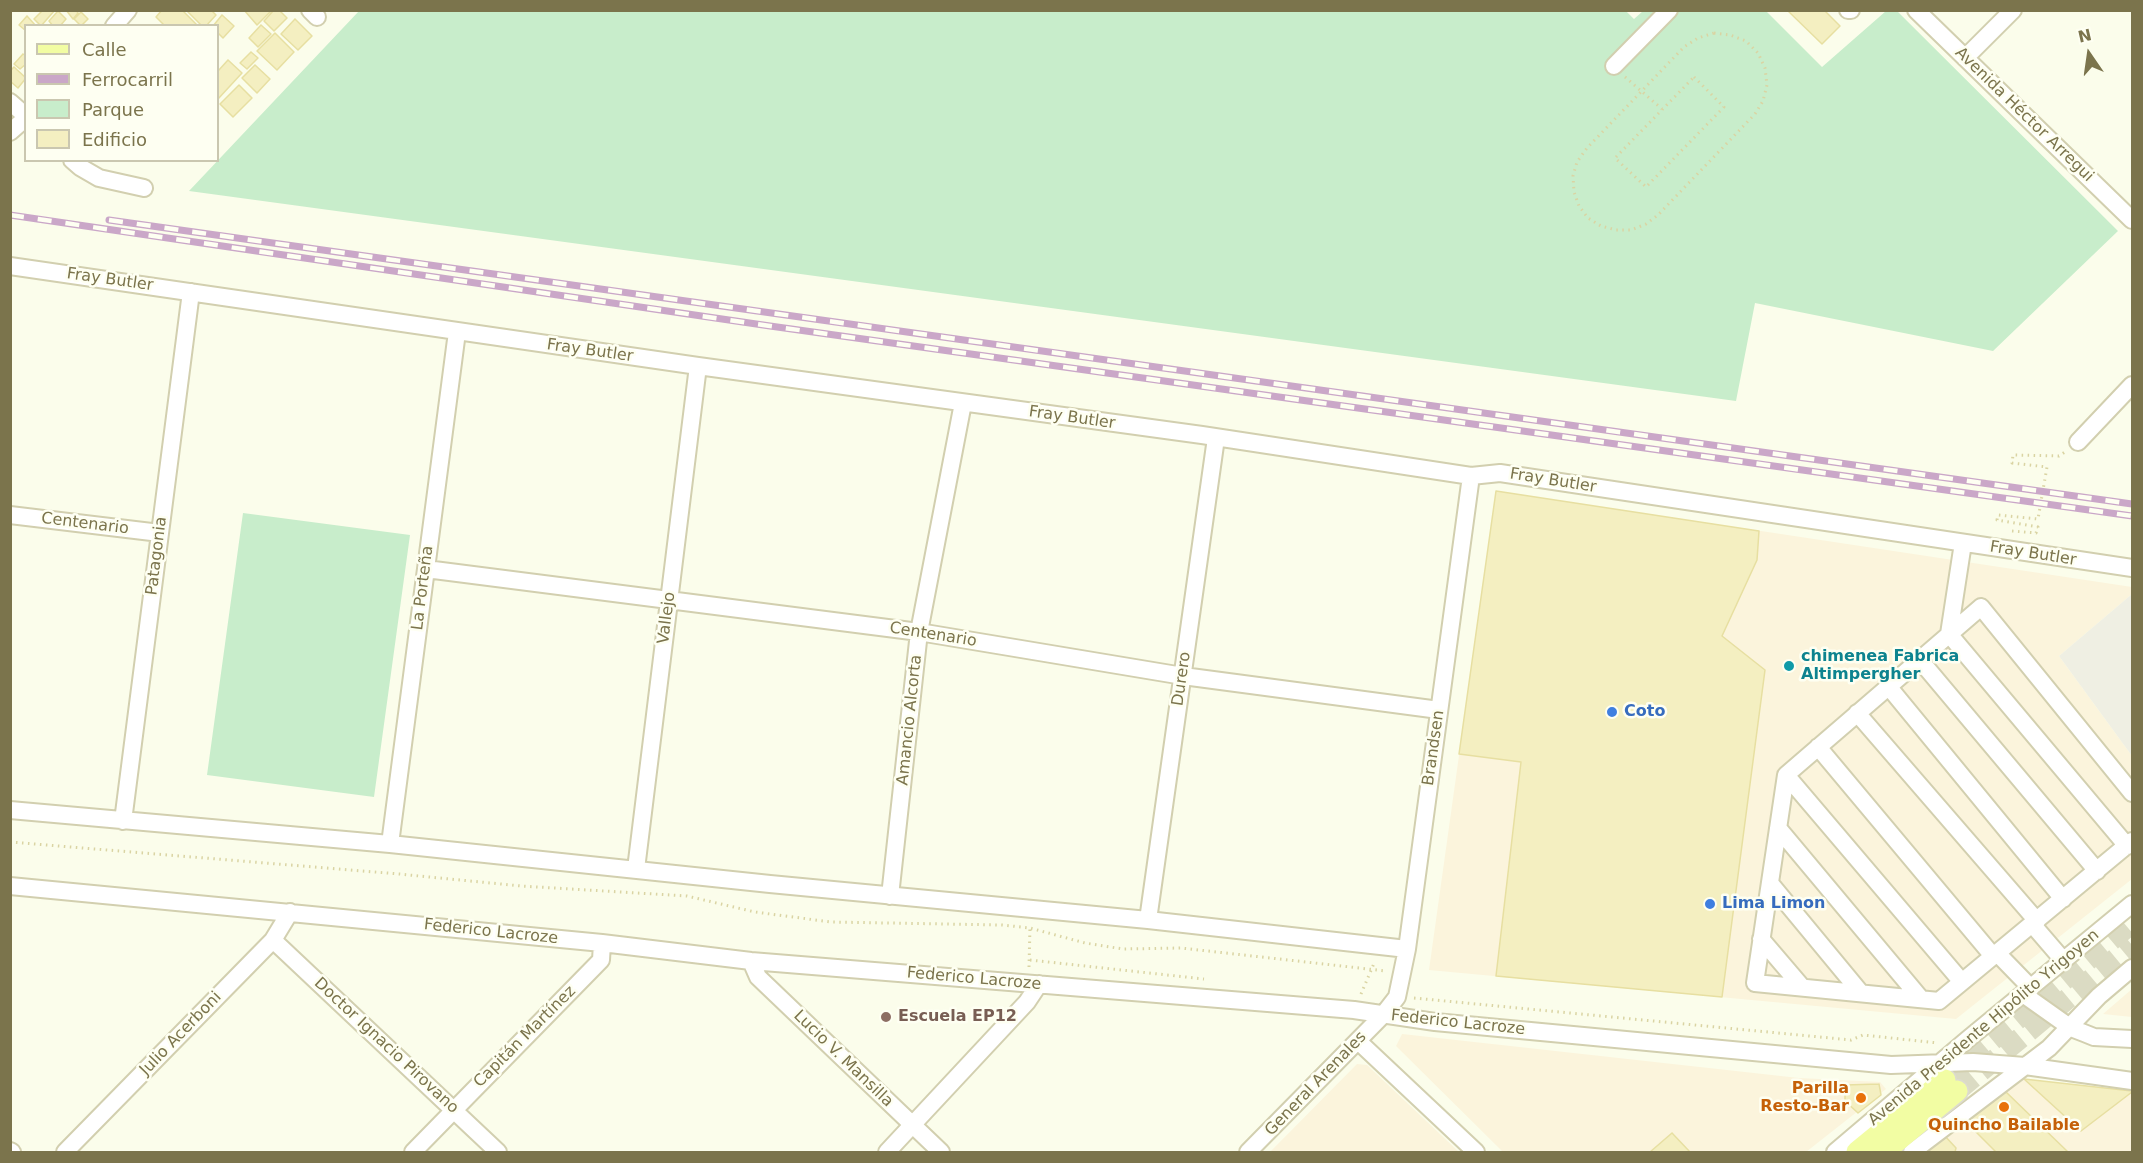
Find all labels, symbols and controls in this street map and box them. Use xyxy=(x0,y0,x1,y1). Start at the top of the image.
legend xyxy=(24,24,219,162)
north arrow xyxy=(2059,24,2119,84)
text: N xyxy=(2076,25,2093,47)
text: Calle xyxy=(82,39,127,60)
street label: Avenida Héctor Arregui xyxy=(1951,44,2097,186)
text: Ferrocarril xyxy=(82,69,173,90)
text: Parque xyxy=(82,99,144,120)
text: Edificio xyxy=(82,129,147,150)
street label: Fray Butler xyxy=(65,264,155,296)
street label: Fray Butler xyxy=(545,335,635,367)
street label: Fray Butler xyxy=(1027,402,1117,434)
street label: Fray Butler xyxy=(1508,465,1598,497)
street label: Centenario xyxy=(40,509,130,539)
street label: Patagonia xyxy=(143,516,171,596)
street label: Fray Butler xyxy=(1988,538,2078,570)
street label: La Porteña xyxy=(408,544,438,632)
street label: Vallejo xyxy=(654,591,680,645)
street label: Centenario xyxy=(888,619,978,651)
place label: chimenea Fabrica Altimpergher xyxy=(1801,647,1959,685)
street label: Durero xyxy=(1169,651,1195,707)
street label: Amancio Alcorta xyxy=(894,654,926,786)
marker: chimenea Fabrica Altimpergher xyxy=(1782,659,1796,673)
place label: Coto xyxy=(1624,702,1665,722)
marker: Coto xyxy=(1605,705,1619,719)
street label: Brandsen xyxy=(1419,709,1449,787)
place label: Lima Limon xyxy=(1722,894,1825,914)
marker: Lima Limon xyxy=(1703,897,1717,911)
street label: Federico Lacroze xyxy=(423,915,559,949)
street label: Avenida Presidente Hipólito Yrigoyen xyxy=(1865,926,2103,1130)
street label: Federico Lacroze xyxy=(906,964,1042,994)
street label: Doctor Ignacio Pirovano xyxy=(310,974,462,1118)
street label: Capitán Martínez xyxy=(470,982,580,1092)
street label: Julio Acerboni xyxy=(136,988,226,1080)
street label: Federico Lacroze xyxy=(1390,1006,1526,1040)
street label: Lucio V. Mansilla xyxy=(789,1007,897,1111)
place label: Escuela EP12 xyxy=(898,1007,1017,1027)
marker: Escuela EP12 xyxy=(879,1010,893,1024)
street label: General Arenales xyxy=(1261,1028,1371,1140)
place label: Parilla Resto-Bar xyxy=(1760,1079,1849,1117)
marker: Parilla Resto-Bar xyxy=(1854,1091,1868,1105)
marker: Quincho Bailable xyxy=(1997,1100,2011,1114)
place label: Quincho Bailable xyxy=(1928,1116,2080,1136)

